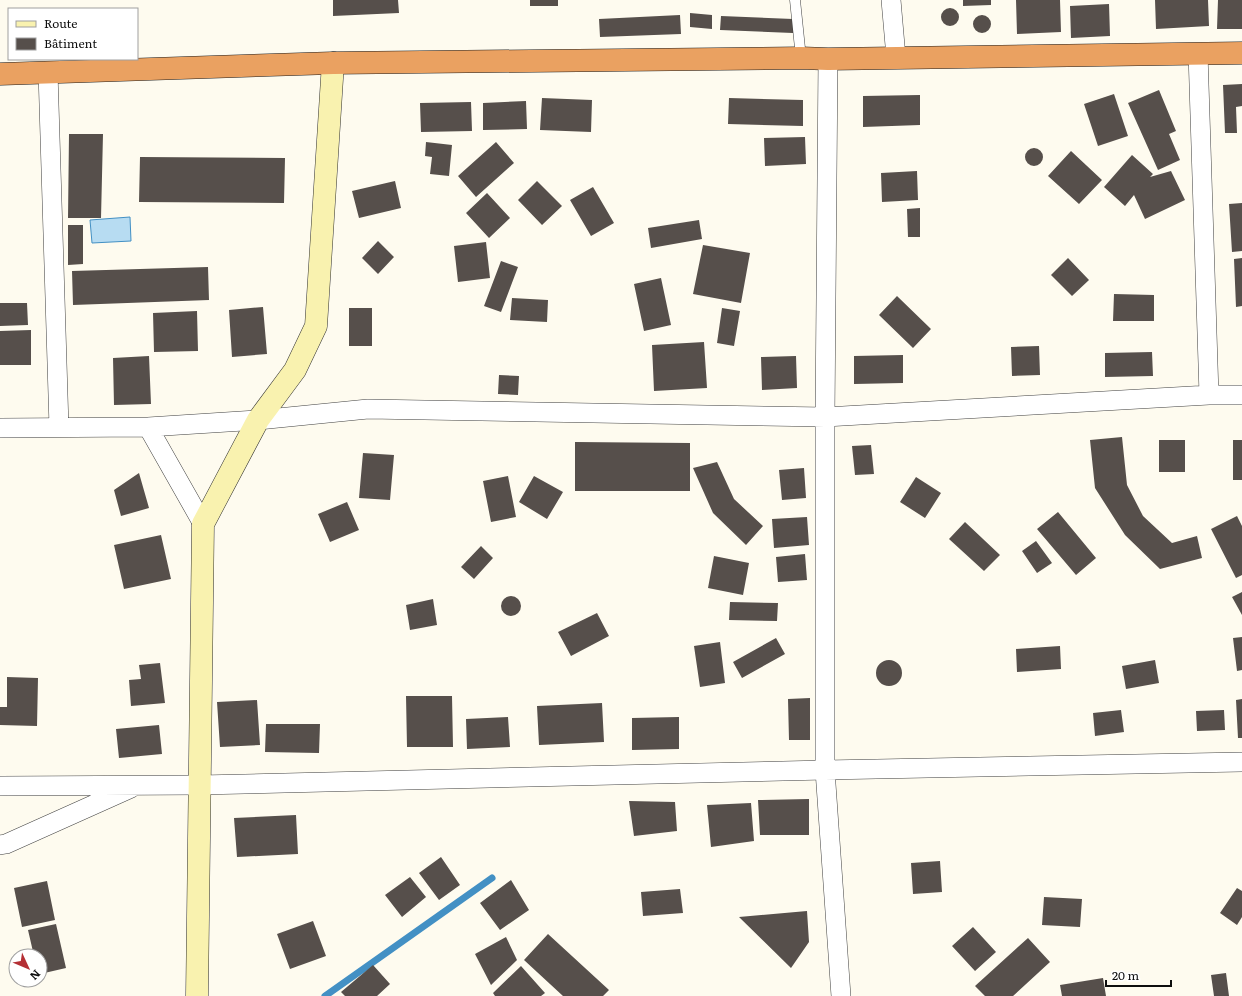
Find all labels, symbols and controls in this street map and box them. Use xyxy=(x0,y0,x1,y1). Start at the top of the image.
legend xyxy=(8,8,138,60)
text: Route xyxy=(44,14,78,32)
text: Bâtiment xyxy=(44,34,97,52)
north arrow xyxy=(8,948,48,988)
scale bar xyxy=(1106,962,1171,988)
text: 20 m xyxy=(1112,966,1139,984)
text: N xyxy=(27,967,45,985)

